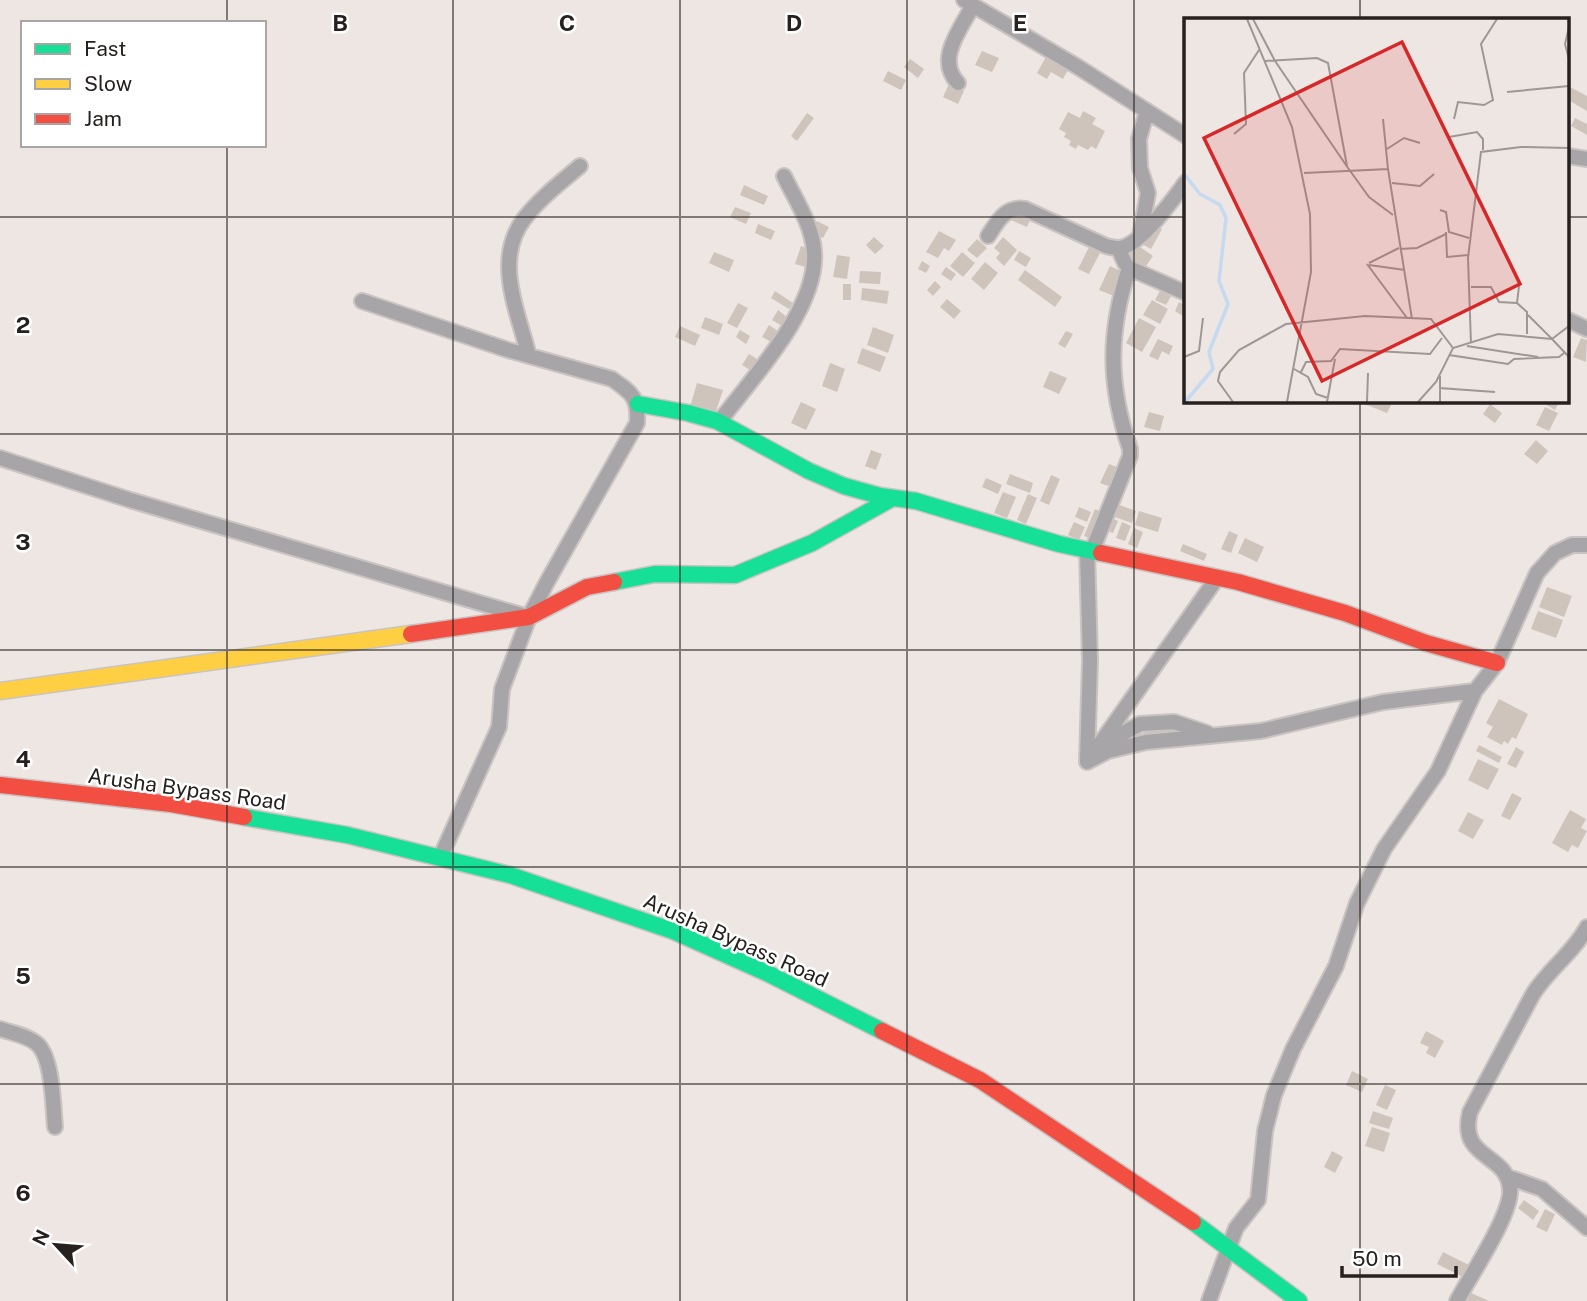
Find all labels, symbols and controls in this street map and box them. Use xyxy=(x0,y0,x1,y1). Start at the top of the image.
text: B xyxy=(332,9,348,36)
text: C xyxy=(559,9,575,36)
text: D xyxy=(786,9,802,36)
text: E xyxy=(1013,9,1027,36)
inset map xyxy=(1184,18,1570,402)
legend xyxy=(21,21,266,147)
text: Fast xyxy=(84,36,126,61)
text: Slow xyxy=(84,71,132,96)
text: Jam xyxy=(84,106,122,131)
text: 2 xyxy=(16,311,30,338)
text: 3 xyxy=(15,528,31,555)
text: 4 xyxy=(15,745,31,772)
street label: Arusha Bypass Road xyxy=(86,763,288,815)
street label: Arusha Bypass Road xyxy=(640,888,832,992)
text: 5 xyxy=(15,962,31,989)
text: 6 xyxy=(15,1179,31,1206)
north arrow xyxy=(21,1210,91,1280)
text: N xyxy=(28,1226,54,1249)
scale bar xyxy=(1342,1234,1456,1278)
text: 50 m xyxy=(1352,1246,1402,1271)

